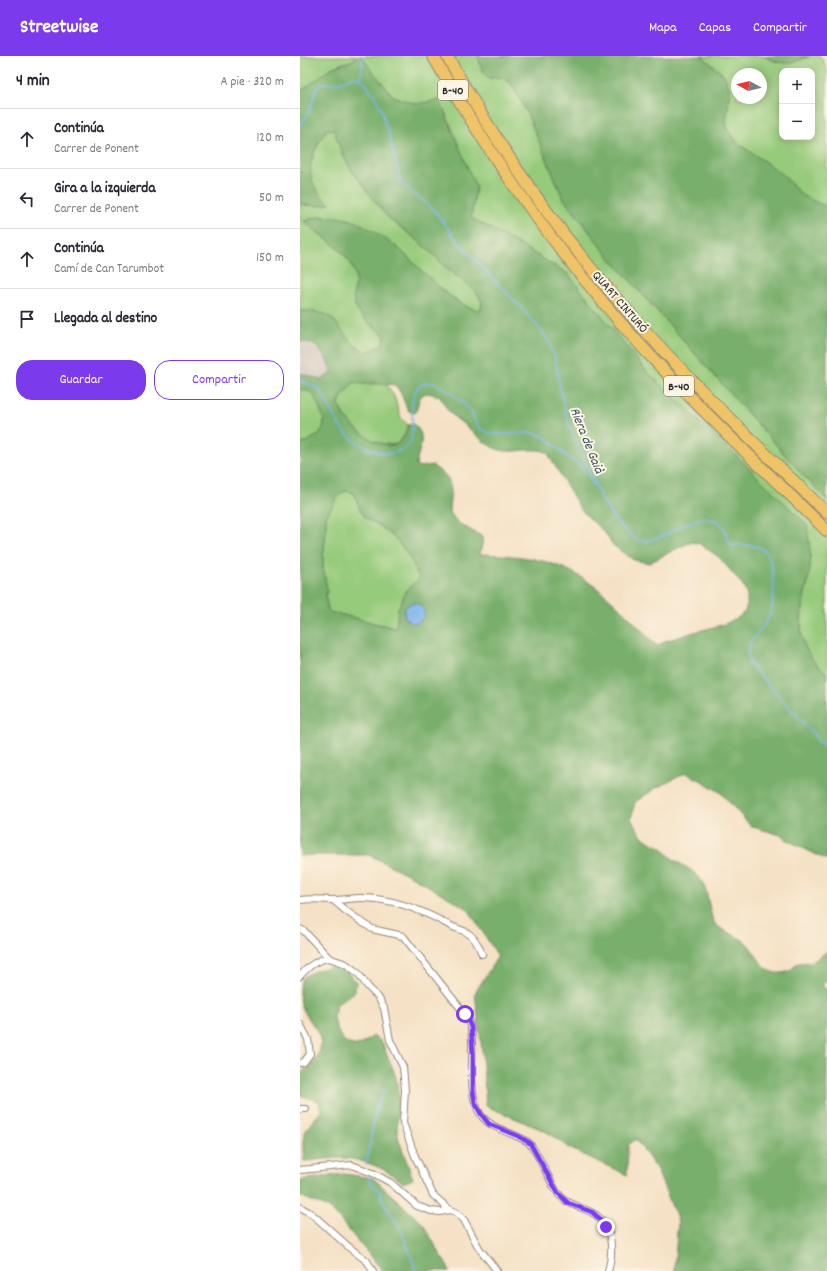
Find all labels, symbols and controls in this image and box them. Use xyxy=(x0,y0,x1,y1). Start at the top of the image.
text: Streetwise xyxy=(20,15,98,42)
text: Mapa xyxy=(649,18,677,38)
text: Capas xyxy=(699,18,731,38)
text: Compartir xyxy=(753,18,807,38)
north arrow xyxy=(731,68,767,104)
map controls xyxy=(779,68,815,140)
button: + xyxy=(779,68,815,104)
text: 4 min xyxy=(16,70,50,94)
text: A pie · 320 m xyxy=(220,73,284,92)
road number: B-40 xyxy=(438,80,468,100)
button: − xyxy=(779,104,815,140)
text: Continúa xyxy=(54,118,104,140)
icon: ahead xyxy=(16,128,38,150)
text: 120 m xyxy=(256,129,284,148)
text: Carrer de Ponent xyxy=(54,140,139,159)
text: Gira a la izquierda xyxy=(54,178,155,200)
icon: left xyxy=(16,188,38,210)
text: 50 m xyxy=(259,189,284,208)
text: Carrer de Ponent xyxy=(54,200,139,219)
text: Continúa xyxy=(54,238,104,260)
icon: ahead xyxy=(16,248,38,270)
text: 150 m xyxy=(256,249,284,268)
text: Camí de Can Tarumbot xyxy=(54,260,164,279)
street label: QUART CINTURÓ xyxy=(587,267,652,338)
icon: arrive xyxy=(16,308,38,330)
text: Llegada al destino xyxy=(54,308,157,330)
button: Guardar xyxy=(16,360,146,400)
button: Compartir xyxy=(154,360,284,400)
road number: B-40 xyxy=(664,376,694,396)
water label: Riera de Gaià xyxy=(564,405,609,478)
route start xyxy=(456,1005,474,1023)
route end xyxy=(597,1218,615,1236)

